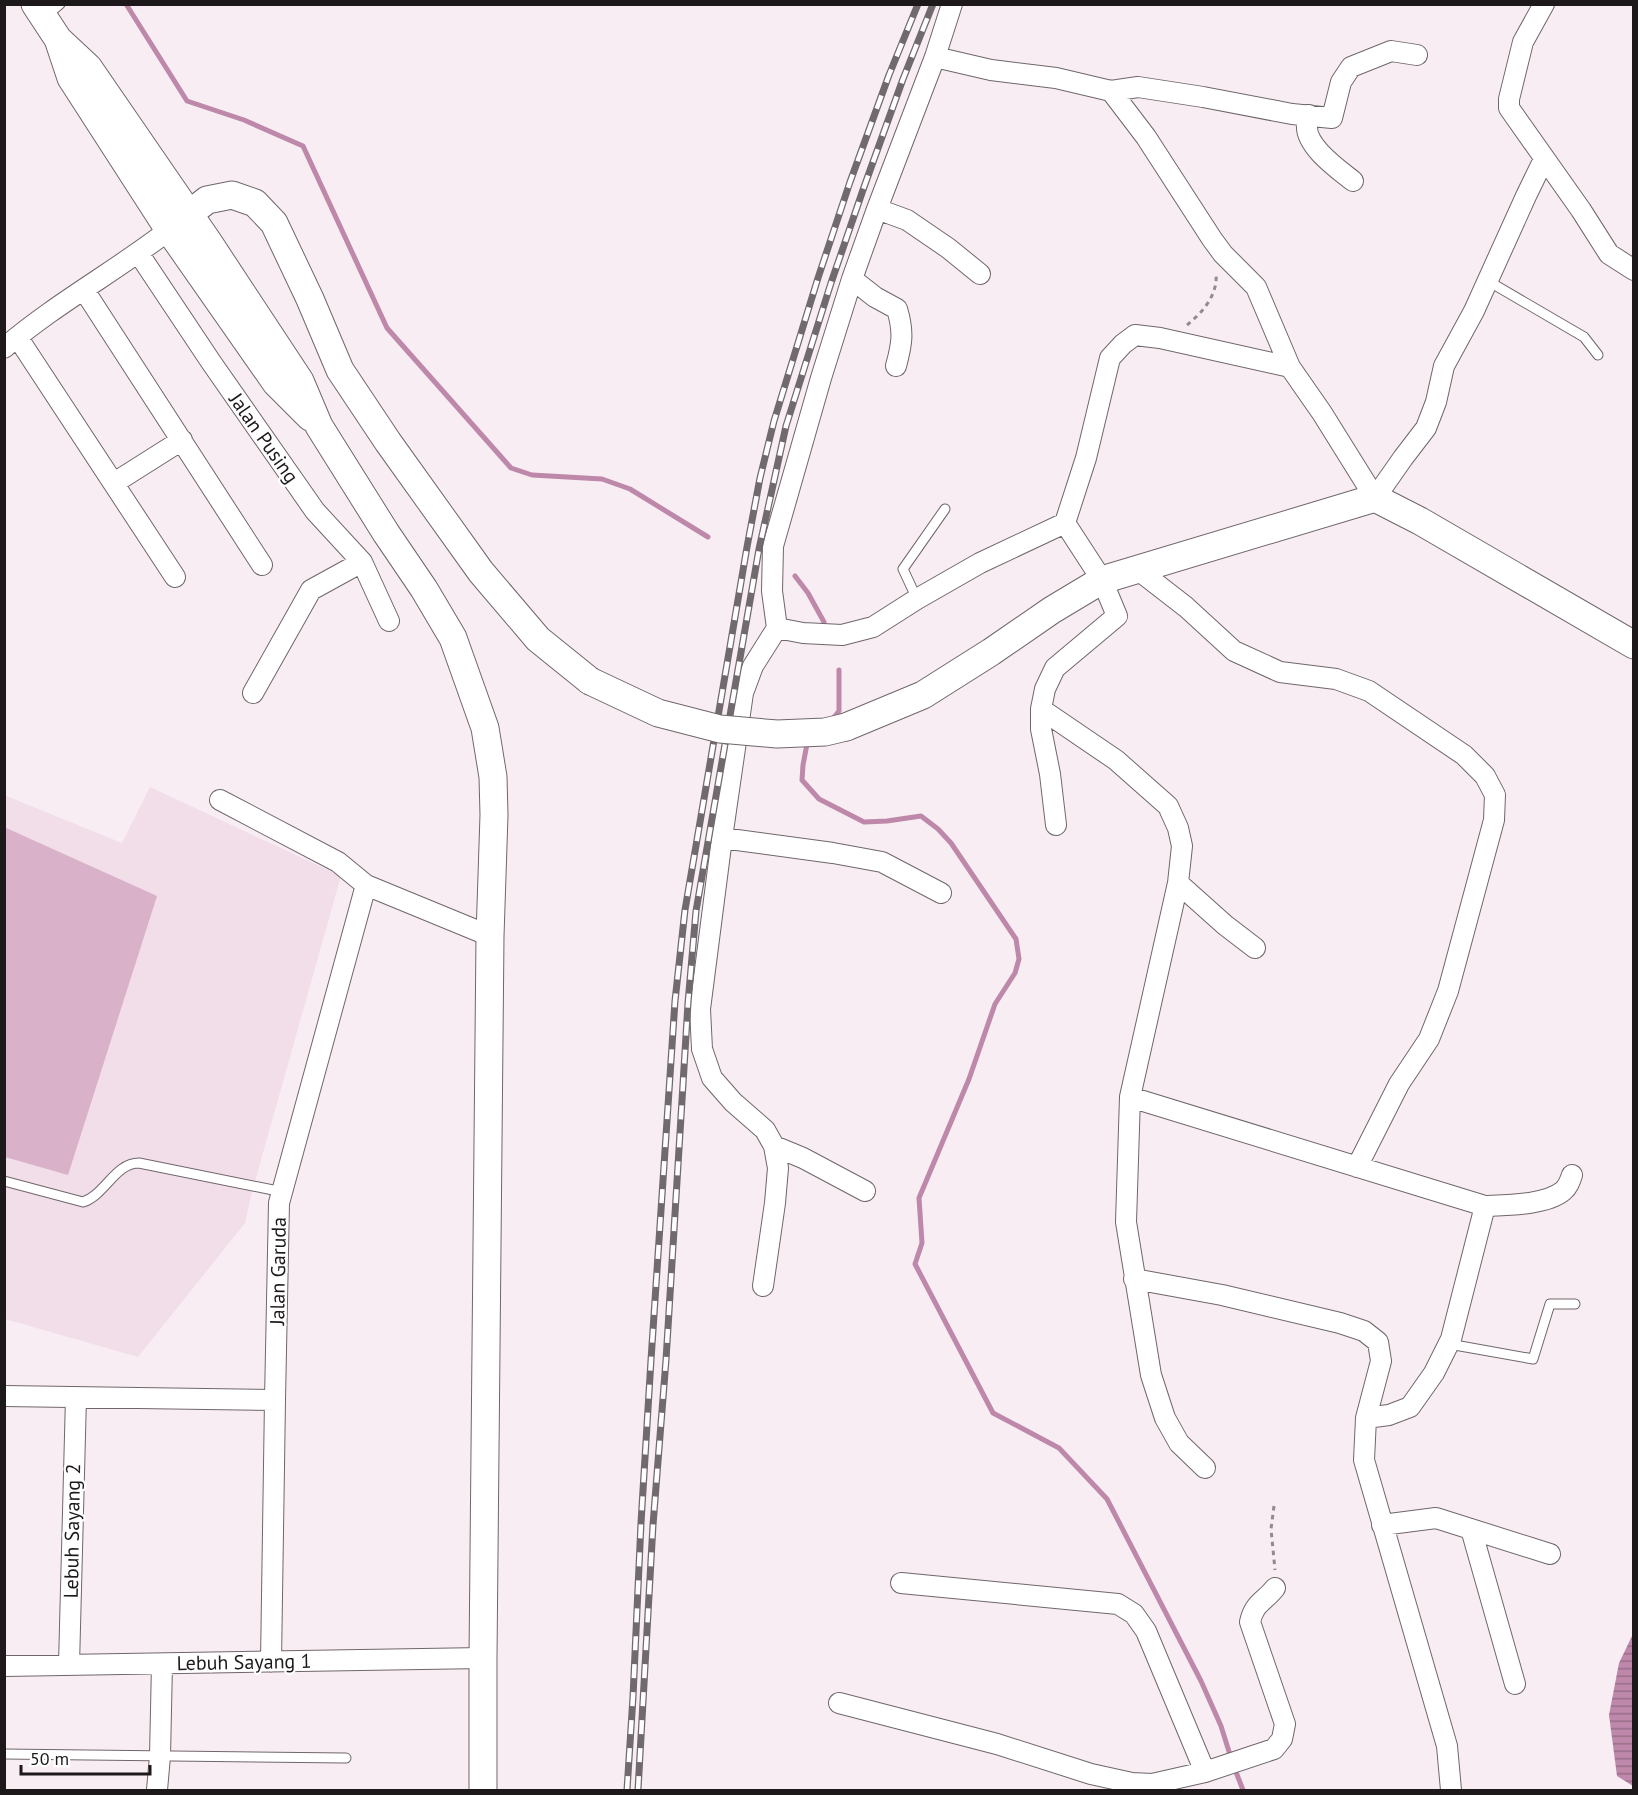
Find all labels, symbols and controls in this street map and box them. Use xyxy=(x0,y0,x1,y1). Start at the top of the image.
street label: Jalan Pusing xyxy=(223,387,305,488)
street label: Jalan Garuda xyxy=(264,1217,292,1326)
street label: Lebuh Sayang 2 xyxy=(58,1463,86,1599)
street label: Lebuh Sayang 1 xyxy=(176,1648,312,1676)
scale bar xyxy=(21,1738,150,1776)
text: 50 m xyxy=(30,1747,69,1770)

